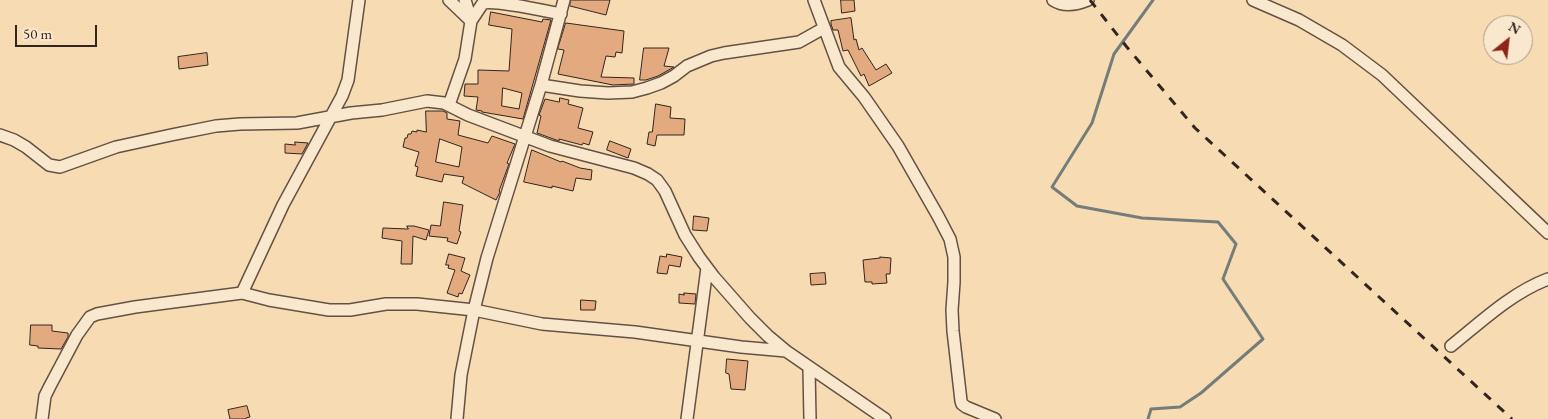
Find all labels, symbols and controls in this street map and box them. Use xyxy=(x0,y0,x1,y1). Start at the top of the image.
scale bar xyxy=(18,15,100,47)
north arrow xyxy=(1483,15,1533,65)
text: N xyxy=(1505,17,1524,38)
text: 50 m xyxy=(23,24,52,43)

